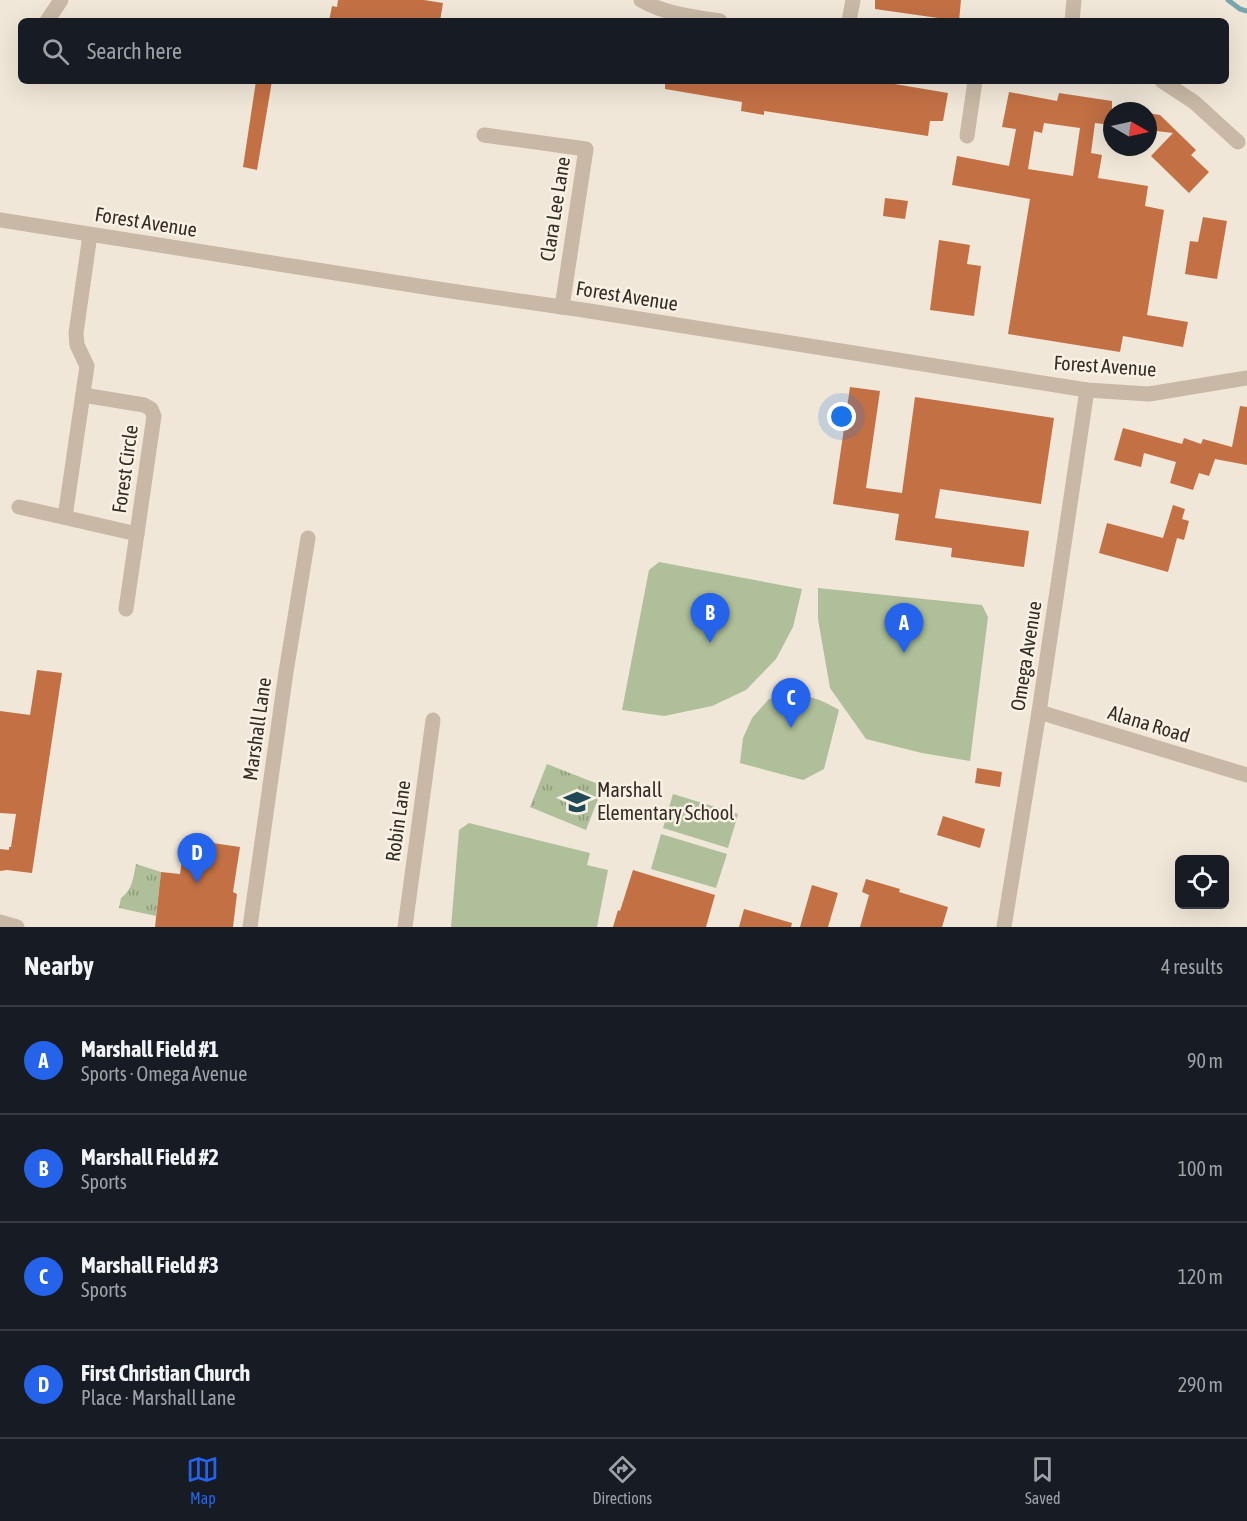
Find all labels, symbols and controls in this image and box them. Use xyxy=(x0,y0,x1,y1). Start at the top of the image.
search box xyxy=(18,18,1229,84)
icon: search xyxy=(39,35,72,68)
text: Search here xyxy=(87,38,182,64)
north arrow xyxy=(1103,102,1157,156)
street label: Clara Lee Lane xyxy=(535,155,574,263)
street label: Forest Avenue xyxy=(93,202,199,241)
street label: Forest Avenue xyxy=(574,276,680,315)
street label: Forest Avenue xyxy=(1053,350,1157,381)
your location xyxy=(827,402,856,431)
street label: Forest Circle xyxy=(107,423,142,514)
pin: B xyxy=(690,594,730,643)
street label: Omega Avenue xyxy=(1005,599,1046,712)
pin: A xyxy=(884,604,924,653)
street label: Marshall Lane xyxy=(238,676,275,782)
pin: C xyxy=(772,678,810,728)
street label: Alana Road xyxy=(1105,700,1193,747)
place label: Marshall Elementary School xyxy=(597,778,735,824)
street label: Robin Lane xyxy=(380,779,415,863)
school or university icon: Marshall Elementary School xyxy=(562,787,592,817)
pin: D xyxy=(178,834,216,883)
map controls xyxy=(1175,855,1229,909)
button: locate xyxy=(1175,855,1229,909)
text: Nearby xyxy=(24,951,94,981)
text: 4 results xyxy=(1161,955,1223,978)
text: Marshall Field #1 xyxy=(81,1036,219,1062)
text: A xyxy=(39,1049,48,1072)
text: 90 m xyxy=(1187,1049,1223,1072)
text: Sports · Omega Avenue xyxy=(81,1062,247,1085)
text: Marshall Field #2 xyxy=(81,1144,219,1170)
text: B xyxy=(39,1157,48,1180)
text: 100 m xyxy=(1178,1157,1223,1180)
text: Sports xyxy=(81,1170,127,1193)
text: Marshall Field #3 xyxy=(81,1252,219,1278)
text: C xyxy=(39,1265,48,1288)
text: 120 m xyxy=(1178,1265,1223,1288)
text: Sports xyxy=(81,1278,127,1301)
text: First Christian Church xyxy=(81,1360,250,1386)
text: D xyxy=(38,1373,49,1396)
text: 290 m xyxy=(1178,1373,1223,1396)
text: Place · Marshall Lane xyxy=(81,1386,235,1409)
tab: Map xyxy=(186,1453,219,1507)
tab: Directions xyxy=(592,1453,652,1507)
tab: Saved xyxy=(1025,1453,1060,1507)

